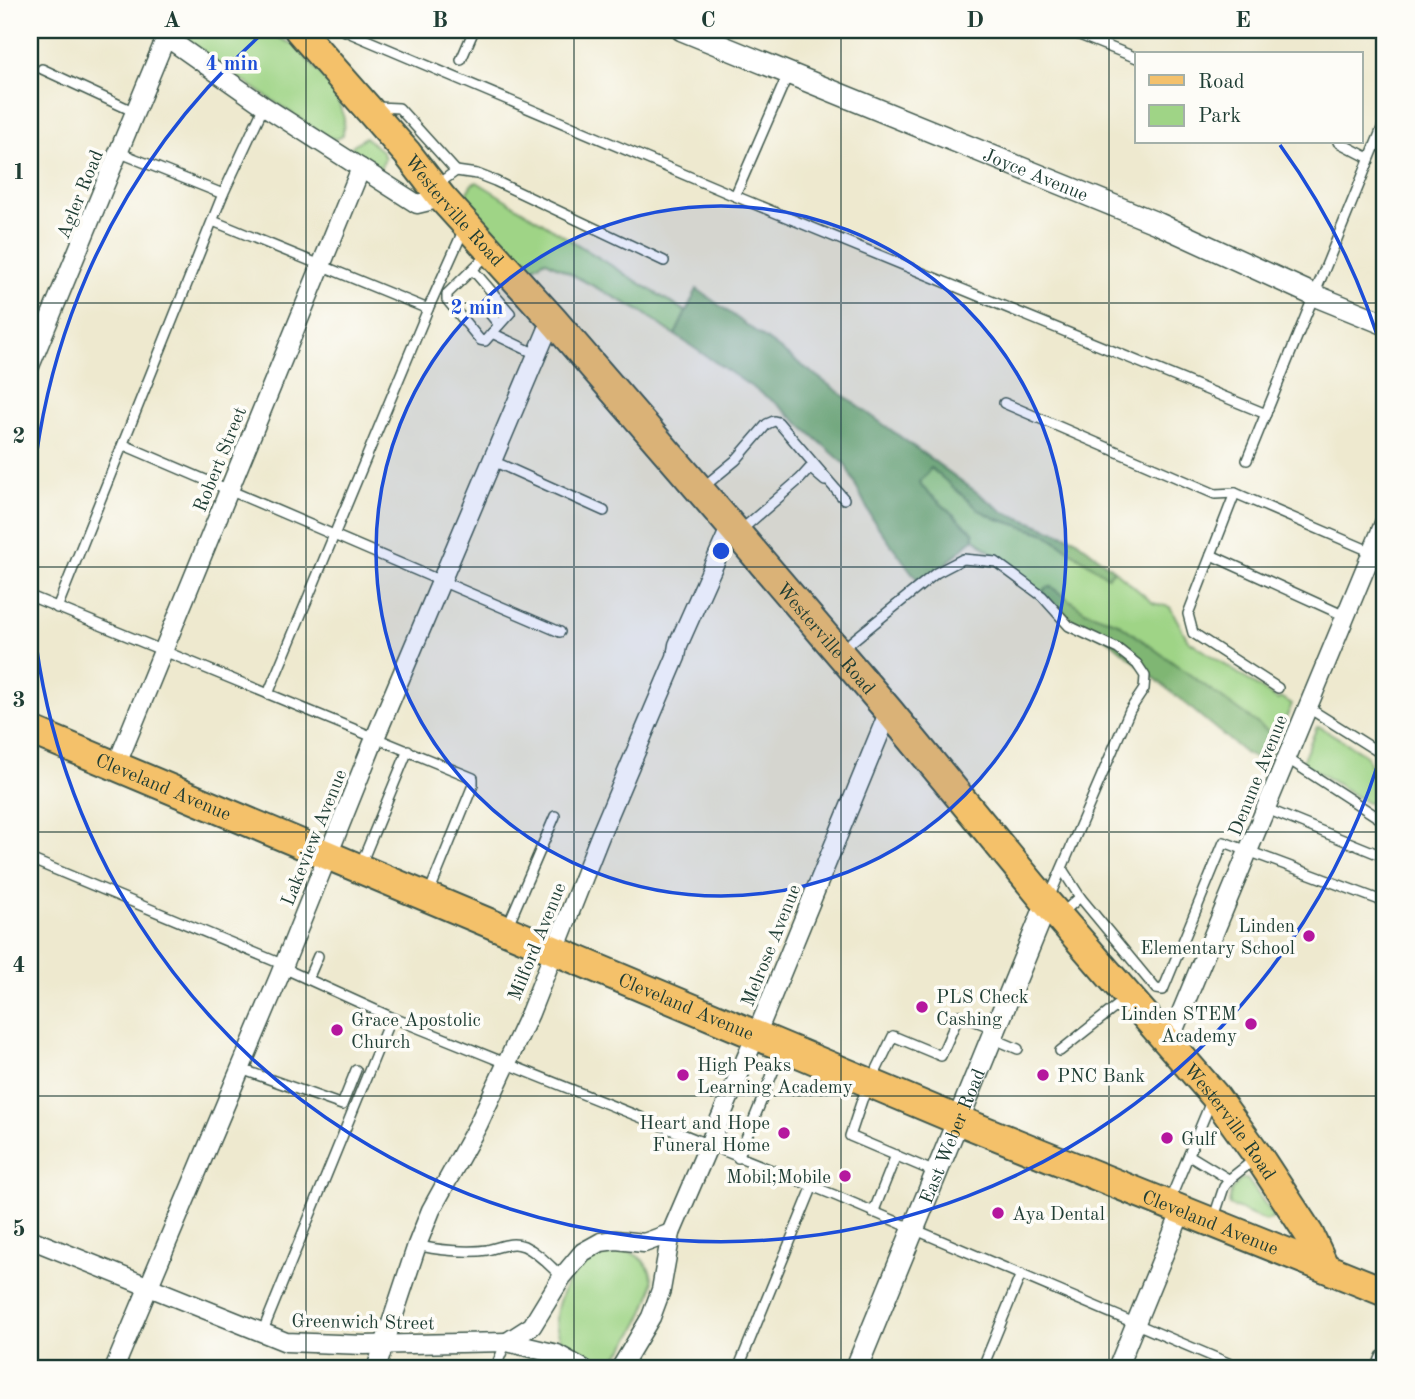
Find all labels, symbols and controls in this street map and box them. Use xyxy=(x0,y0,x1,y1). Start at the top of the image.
text: A xyxy=(163,9,181,32)
text: B xyxy=(432,9,448,32)
text: C xyxy=(700,9,716,32)
text: D xyxy=(966,9,984,32)
text: E xyxy=(1235,9,1251,32)
legend xyxy=(1135,52,1362,144)
text: 4 min xyxy=(206,54,258,75)
text: Road xyxy=(1198,72,1245,93)
text: Park xyxy=(1198,106,1241,127)
street label: Joyce Avenue xyxy=(980,146,1090,206)
street label: Agler Road xyxy=(55,148,108,242)
street label: Westerville Road xyxy=(400,152,506,271)
text: 1 xyxy=(12,161,26,184)
text: 2 min xyxy=(451,298,503,319)
street label: Robert Street xyxy=(192,405,251,515)
text: 2 xyxy=(12,425,26,448)
centre of rings xyxy=(709,539,733,563)
street label: Westerville Road xyxy=(772,580,878,699)
text: 3 xyxy=(12,689,26,712)
street label: Denune Avenue xyxy=(1226,713,1292,839)
street label: Cleveland Avenue xyxy=(92,752,233,825)
street label: Lakeview Avenue xyxy=(279,767,351,909)
street label: Milford Avenue xyxy=(506,880,571,1004)
street label: Melrose Avenue xyxy=(739,882,805,1010)
place label: Linden Elementary School xyxy=(1140,918,1295,959)
marker: Linden Elementary School xyxy=(1301,928,1317,944)
text: 4 xyxy=(12,954,26,977)
street label: Cleveland Avenue xyxy=(615,971,756,1045)
place label: PLS Check Cashing xyxy=(936,989,1029,1030)
marker: PLS Check Cashing xyxy=(914,999,930,1015)
place label: Linden STEM Academy xyxy=(1120,1006,1237,1047)
place label: Grace Apostolic Church xyxy=(351,1012,481,1053)
marker: Linden STEM Academy xyxy=(1243,1016,1259,1032)
marker: Grace Apostolic Church xyxy=(329,1022,345,1038)
place label: High Peaks Learning Academy xyxy=(697,1057,853,1098)
street label: Westerville Road xyxy=(1179,1061,1278,1184)
marker: High Peaks Learning Academy xyxy=(675,1067,691,1083)
street label: East Weber Road xyxy=(918,1067,990,1207)
marker: PNC Bank xyxy=(1035,1067,1051,1083)
place label: PNC Bank xyxy=(1057,1068,1145,1087)
place label: Heart and Hope Funeral Home xyxy=(639,1115,770,1156)
marker: Heart and Hope Funeral Home xyxy=(776,1125,792,1141)
marker: Gulf xyxy=(1159,1130,1175,1146)
place label: Gulf xyxy=(1181,1131,1217,1150)
marker: Mobil;Mobile xyxy=(837,1168,853,1184)
place label: Mobil;Mobile xyxy=(726,1169,831,1188)
street label: Cleveland Avenue xyxy=(1139,1188,1281,1260)
marker: Aya Dental xyxy=(990,1205,1006,1221)
place label: Aya Dental xyxy=(1012,1206,1105,1225)
text: 5 xyxy=(12,1218,26,1241)
street label: Greenwich Street xyxy=(291,1313,435,1334)

